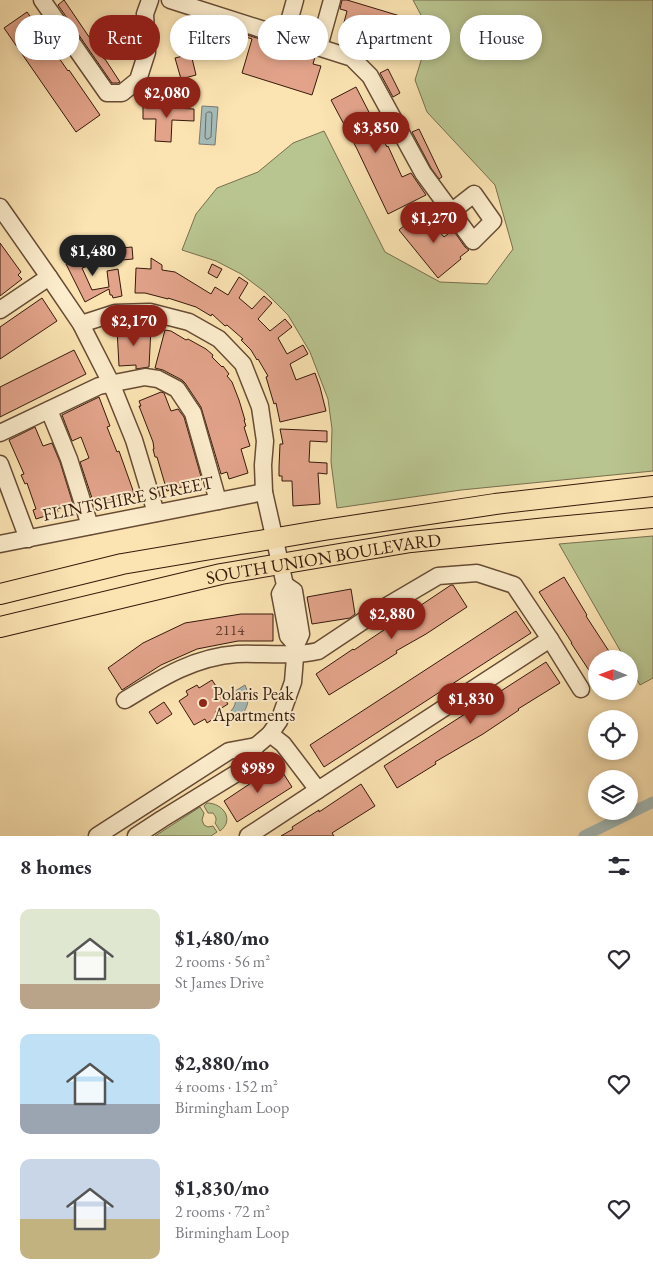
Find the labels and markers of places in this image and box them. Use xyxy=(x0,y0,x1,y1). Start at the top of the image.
pin: $2,080 xyxy=(126,76,208,119)
pin: $3,850 xyxy=(335,112,417,154)
pin: $1,270 xyxy=(393,202,475,244)
pin: $1,480 xyxy=(52,234,134,277)
pin: $2,170 xyxy=(93,304,175,347)
pin: $2,880 xyxy=(351,598,433,640)
place label: Polaris Peak Apartments xyxy=(212,682,295,726)
pin: $1,830 xyxy=(430,682,512,725)
marker: Polaris Peak Apartments xyxy=(197,697,209,709)
pin: $989 xyxy=(228,752,288,794)

